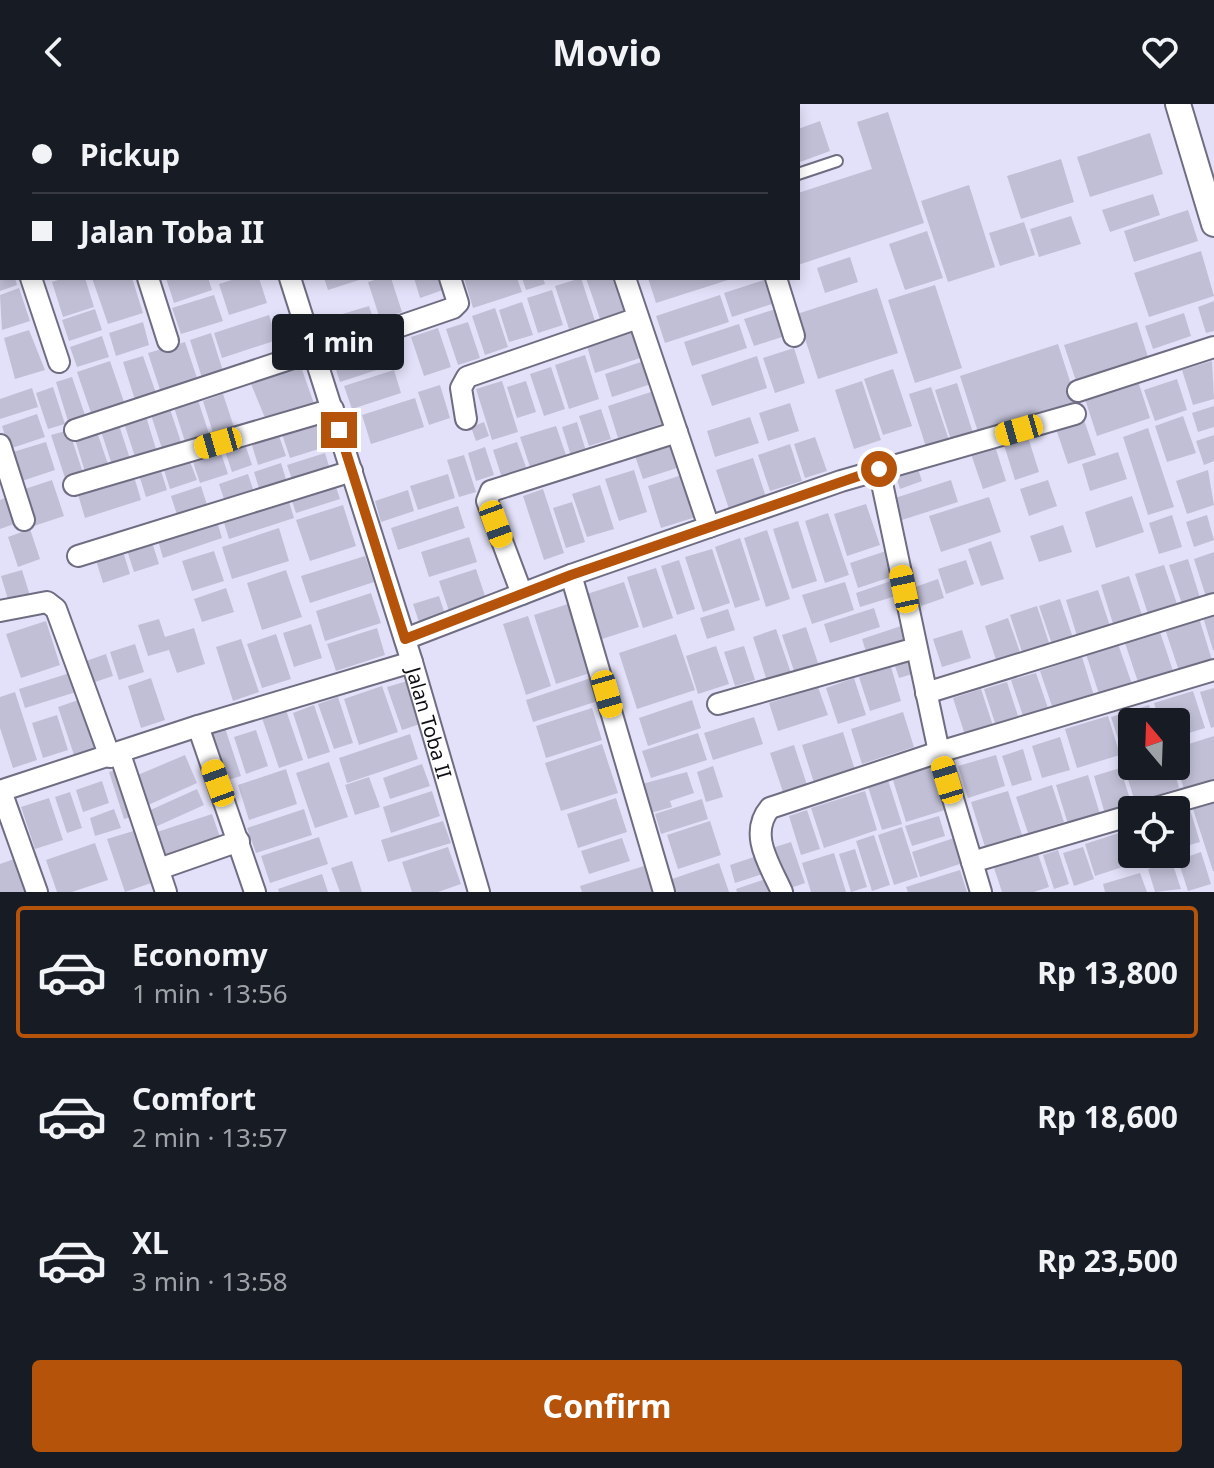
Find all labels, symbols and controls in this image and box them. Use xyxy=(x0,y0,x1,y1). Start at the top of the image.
text: Movio xyxy=(552,28,662,77)
icon: back xyxy=(32,30,76,74)
icon: heart xyxy=(1138,30,1182,74)
text: Pickup xyxy=(80,134,180,175)
text: Jalan Toba II xyxy=(80,211,264,252)
callout: 1 min xyxy=(273,314,405,370)
text: 1 min xyxy=(302,324,374,360)
route end xyxy=(321,412,357,448)
car xyxy=(993,412,1045,448)
car xyxy=(192,425,244,461)
route start xyxy=(861,451,897,487)
car xyxy=(477,497,515,551)
car xyxy=(887,563,921,615)
street label: Jalan Toba II xyxy=(400,662,459,781)
car xyxy=(589,668,625,720)
north arrow xyxy=(1118,708,1190,780)
map controls xyxy=(1118,708,1190,868)
car xyxy=(929,754,965,806)
car xyxy=(199,756,237,810)
button: locate xyxy=(1118,796,1190,868)
text: Economy xyxy=(132,934,268,975)
icon: car xyxy=(36,936,108,1008)
text: Rp 13,800 xyxy=(1037,952,1178,993)
text: 1 min · 13:56 xyxy=(132,975,288,1011)
text: Comfort xyxy=(132,1078,256,1119)
icon: car xyxy=(36,1080,108,1152)
text: Rp 18,600 xyxy=(1037,1096,1178,1137)
text: 2 min · 13:57 xyxy=(132,1119,288,1155)
text: XL xyxy=(132,1222,169,1263)
icon: car xyxy=(36,1224,108,1296)
text: Rp 23,500 xyxy=(1037,1240,1178,1281)
text: 3 min · 13:58 xyxy=(132,1263,288,1299)
button: Confirm xyxy=(32,1360,1182,1452)

